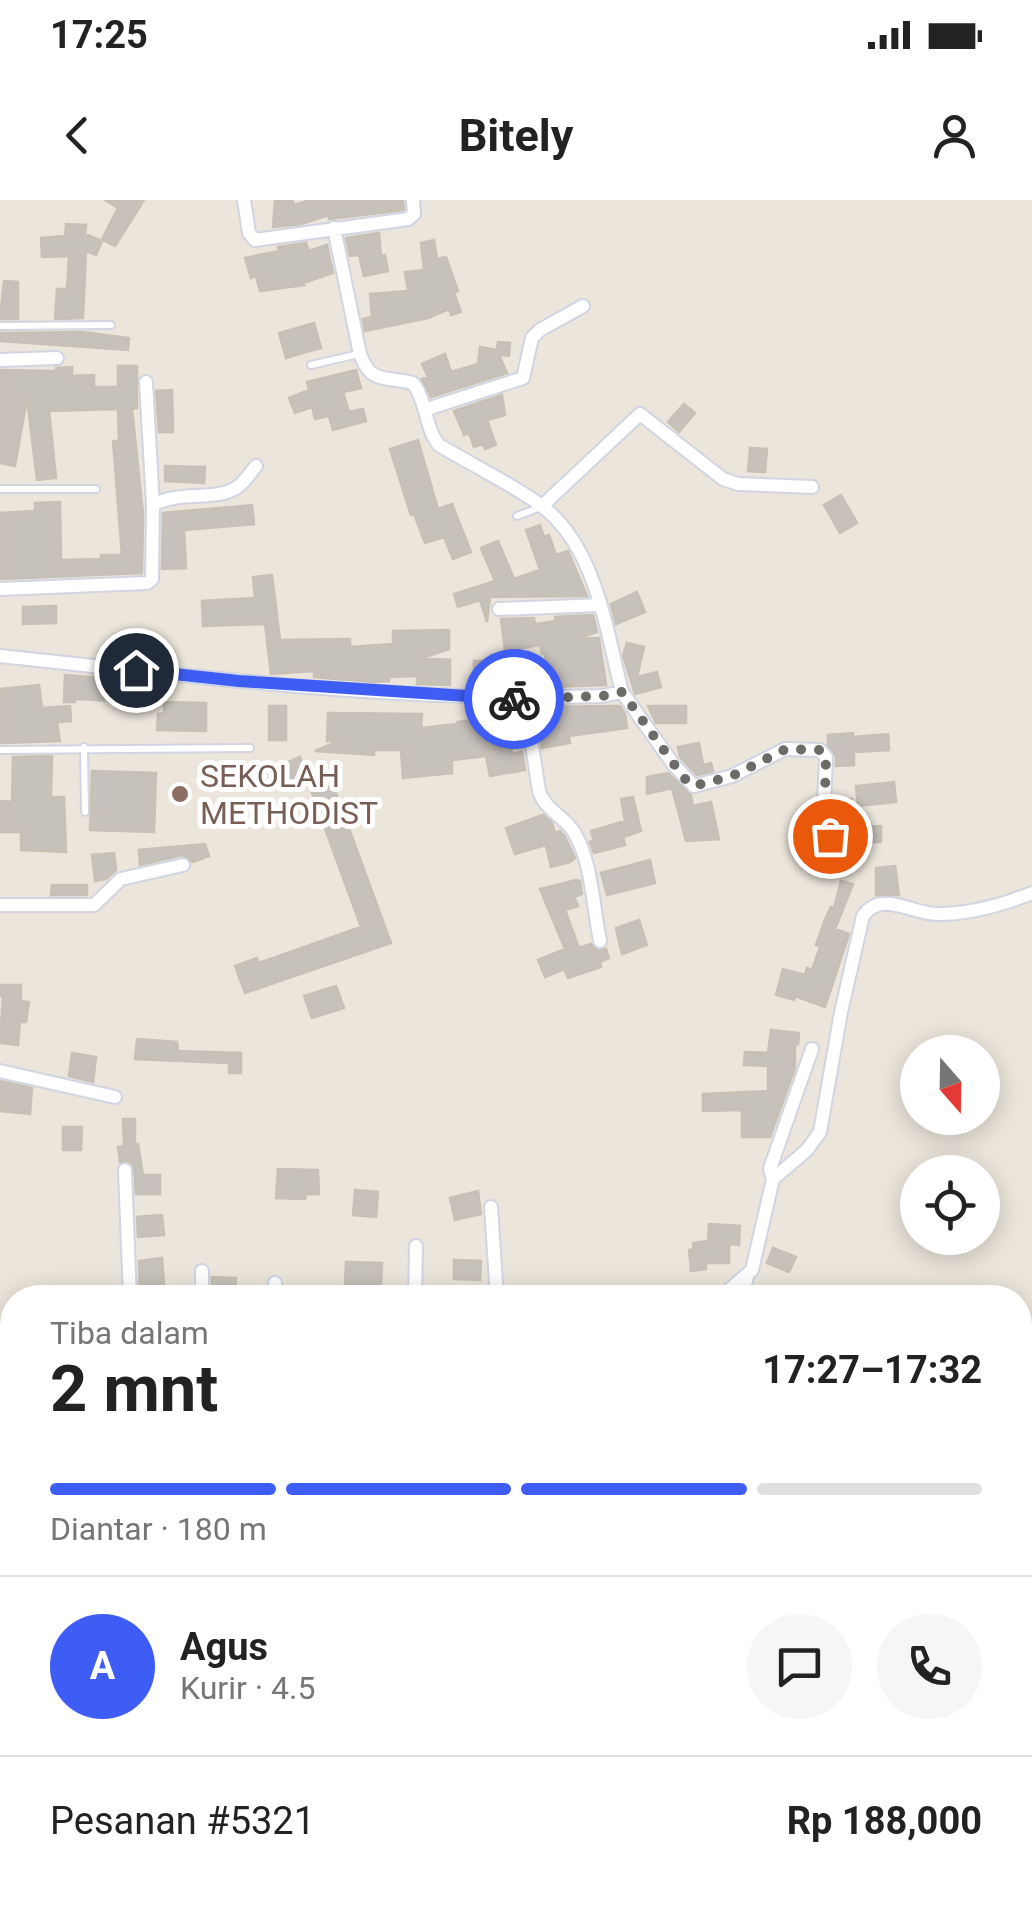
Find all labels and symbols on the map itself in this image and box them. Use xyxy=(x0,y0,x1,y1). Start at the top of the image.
pin xyxy=(94,628,179,713)
courier xyxy=(464,649,564,749)
place label: SEKOLAH METHODIST xyxy=(200,757,378,832)
marker: SEKOLAH METHODIST xyxy=(169,783,191,805)
pin xyxy=(788,794,873,879)
north arrow xyxy=(900,1035,1000,1135)

